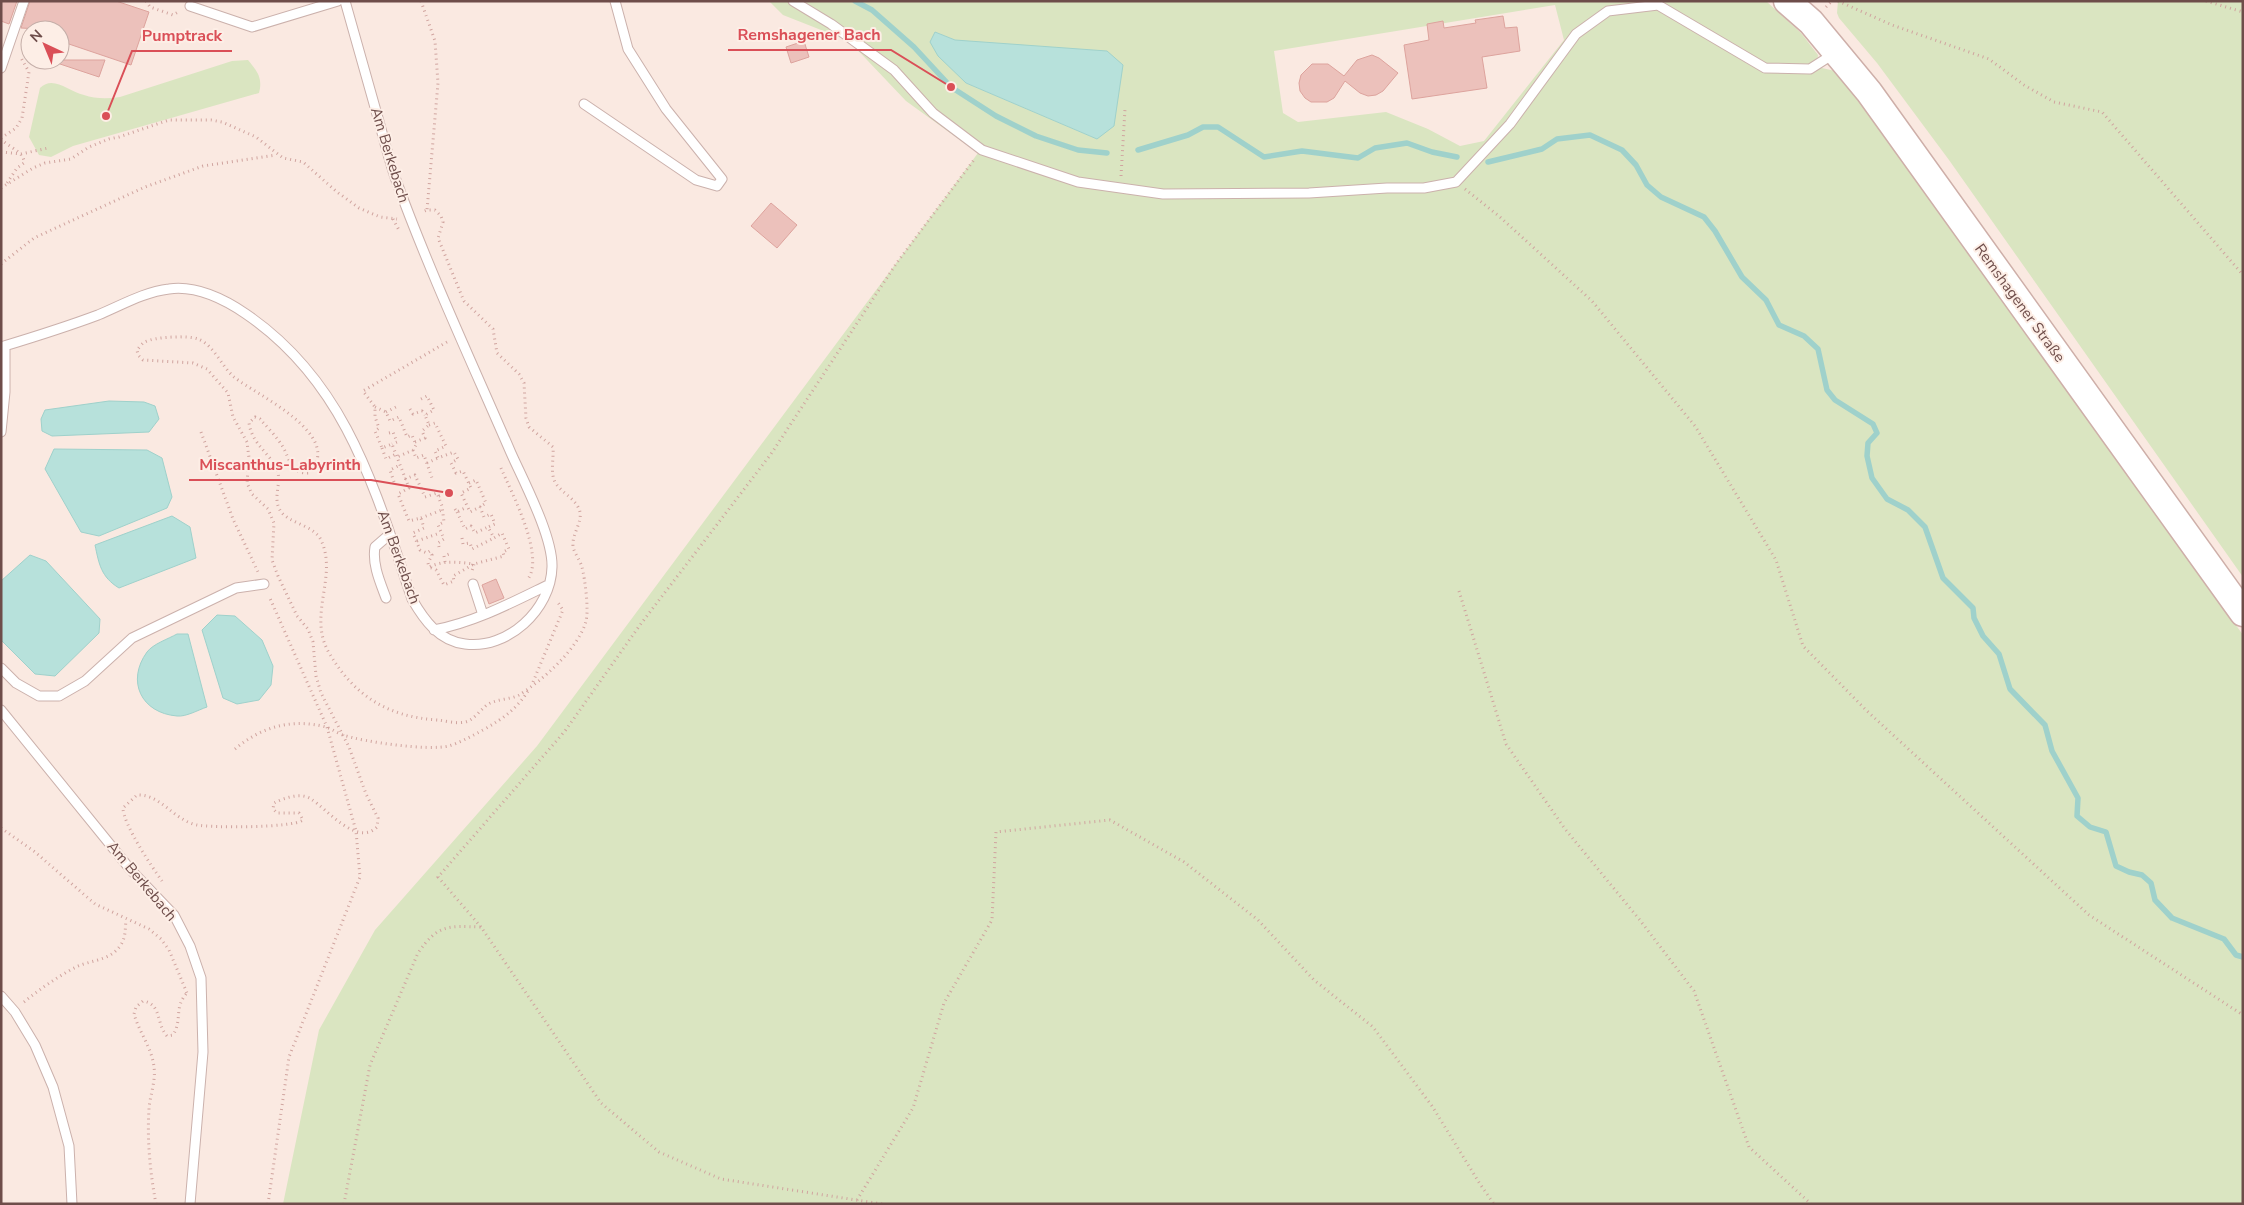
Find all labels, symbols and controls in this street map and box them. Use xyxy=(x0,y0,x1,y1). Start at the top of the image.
callout: Remshagener Bach xyxy=(728,19,891,50)
north arrow xyxy=(20,20,70,70)
callout: Pumptrack xyxy=(132,20,232,51)
text: Remshagener Bach xyxy=(737,24,881,46)
text: Pumptrack xyxy=(142,25,223,47)
text: N xyxy=(26,26,47,46)
street label: Am Berkebach xyxy=(366,105,414,205)
street label: Remshagener Straße xyxy=(1970,240,2070,366)
callout: Miscanthus-Labyrinth xyxy=(189,449,371,480)
text: Miscanthus-Labyrinth xyxy=(199,454,361,476)
street label: Am Berkebach xyxy=(373,507,425,607)
street label: Am Berkebach xyxy=(103,837,181,925)

